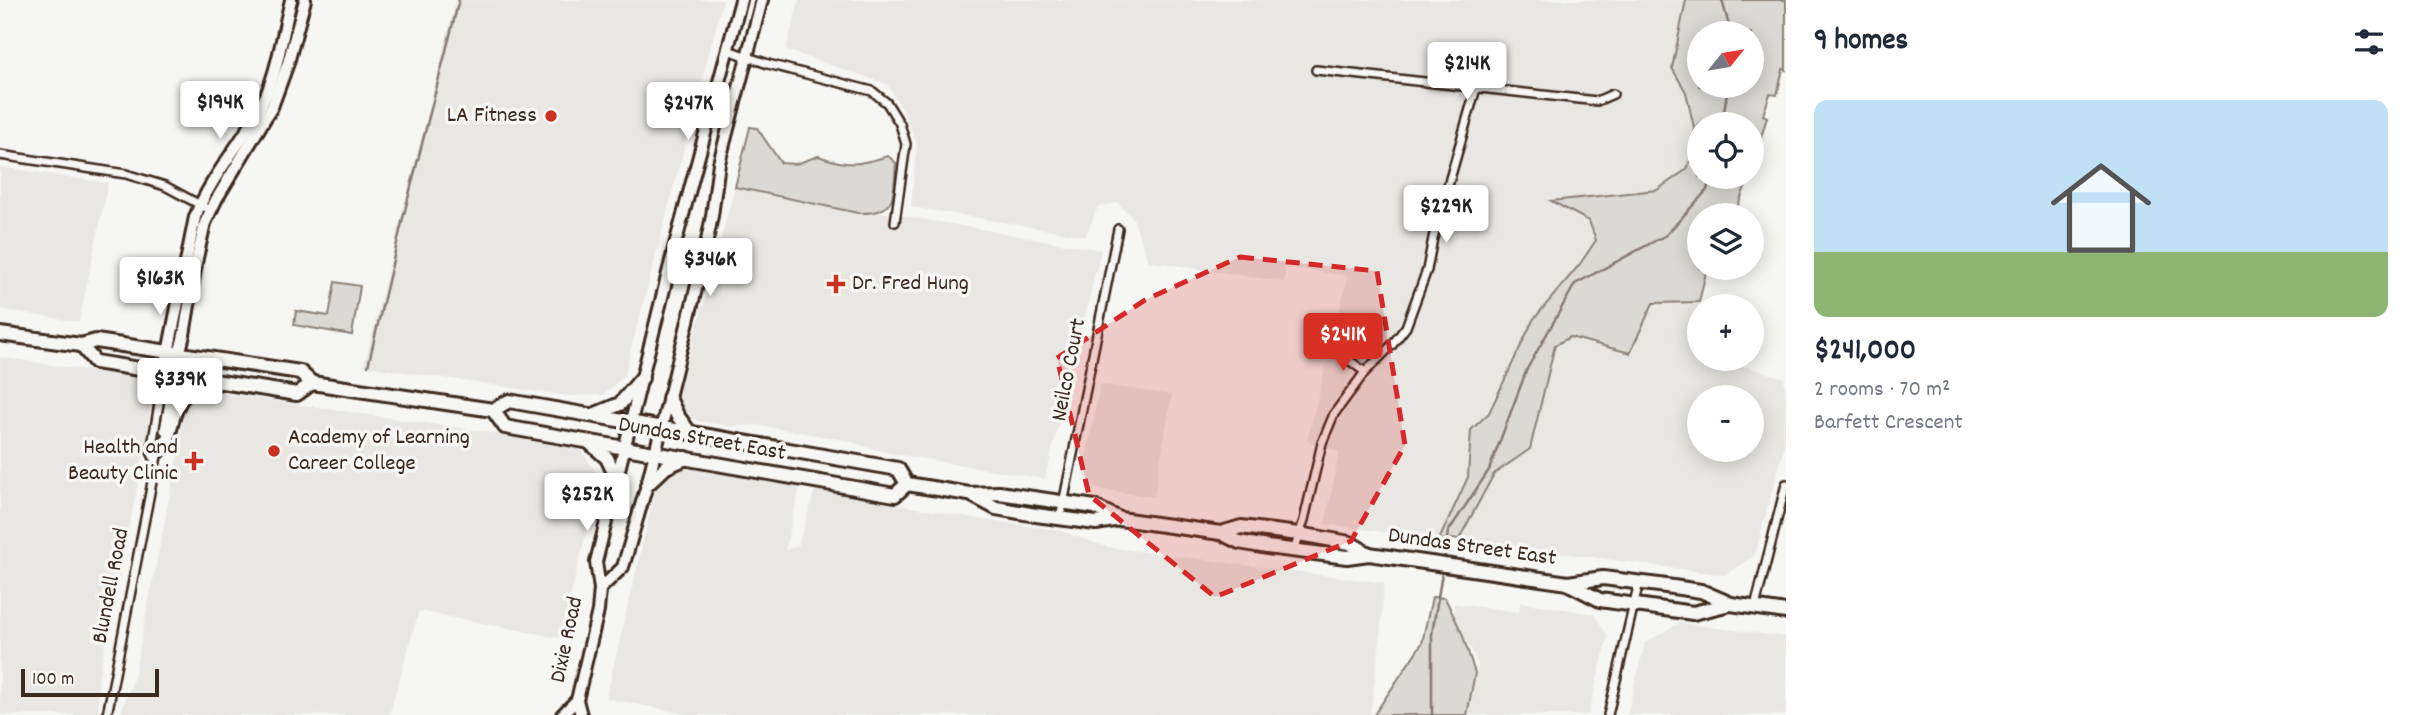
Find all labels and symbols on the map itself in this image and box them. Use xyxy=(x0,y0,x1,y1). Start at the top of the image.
north arrow xyxy=(1687,21,1764,98)
pin: $214K xyxy=(1418,42,1516,102)
pin: $194K xyxy=(171,82,269,141)
pin: $247K xyxy=(639,82,737,142)
place label: LA Fitness xyxy=(447,100,537,133)
marker: LA Fitness xyxy=(543,108,559,124)
pin: $229K xyxy=(1397,186,1495,245)
pin: $346K xyxy=(661,238,759,298)
pin: $163K xyxy=(111,258,209,317)
place label: Dr. Fred Hung xyxy=(852,268,969,301)
marker: Dr. Fred Hung xyxy=(826,274,846,294)
pin: $241K xyxy=(1294,314,1392,373)
street label: Neilco Court xyxy=(1044,316,1096,424)
pin: $339K xyxy=(131,358,229,418)
street label: Dundas Street East xyxy=(616,409,788,471)
place label: Academy of Learning Career College xyxy=(288,422,470,481)
place label: Health and Beauty Clinic xyxy=(68,432,178,491)
marker: Academy of Learning Career College xyxy=(266,443,282,459)
marker: Health and Beauty Clinic xyxy=(184,451,204,471)
pin: $252K xyxy=(538,474,636,533)
street label: Dundas Street East xyxy=(1386,520,1558,576)
street label: Blundell Road xyxy=(85,525,139,647)
street label: Dixie Road xyxy=(543,594,593,686)
scale bar xyxy=(21,666,159,698)

